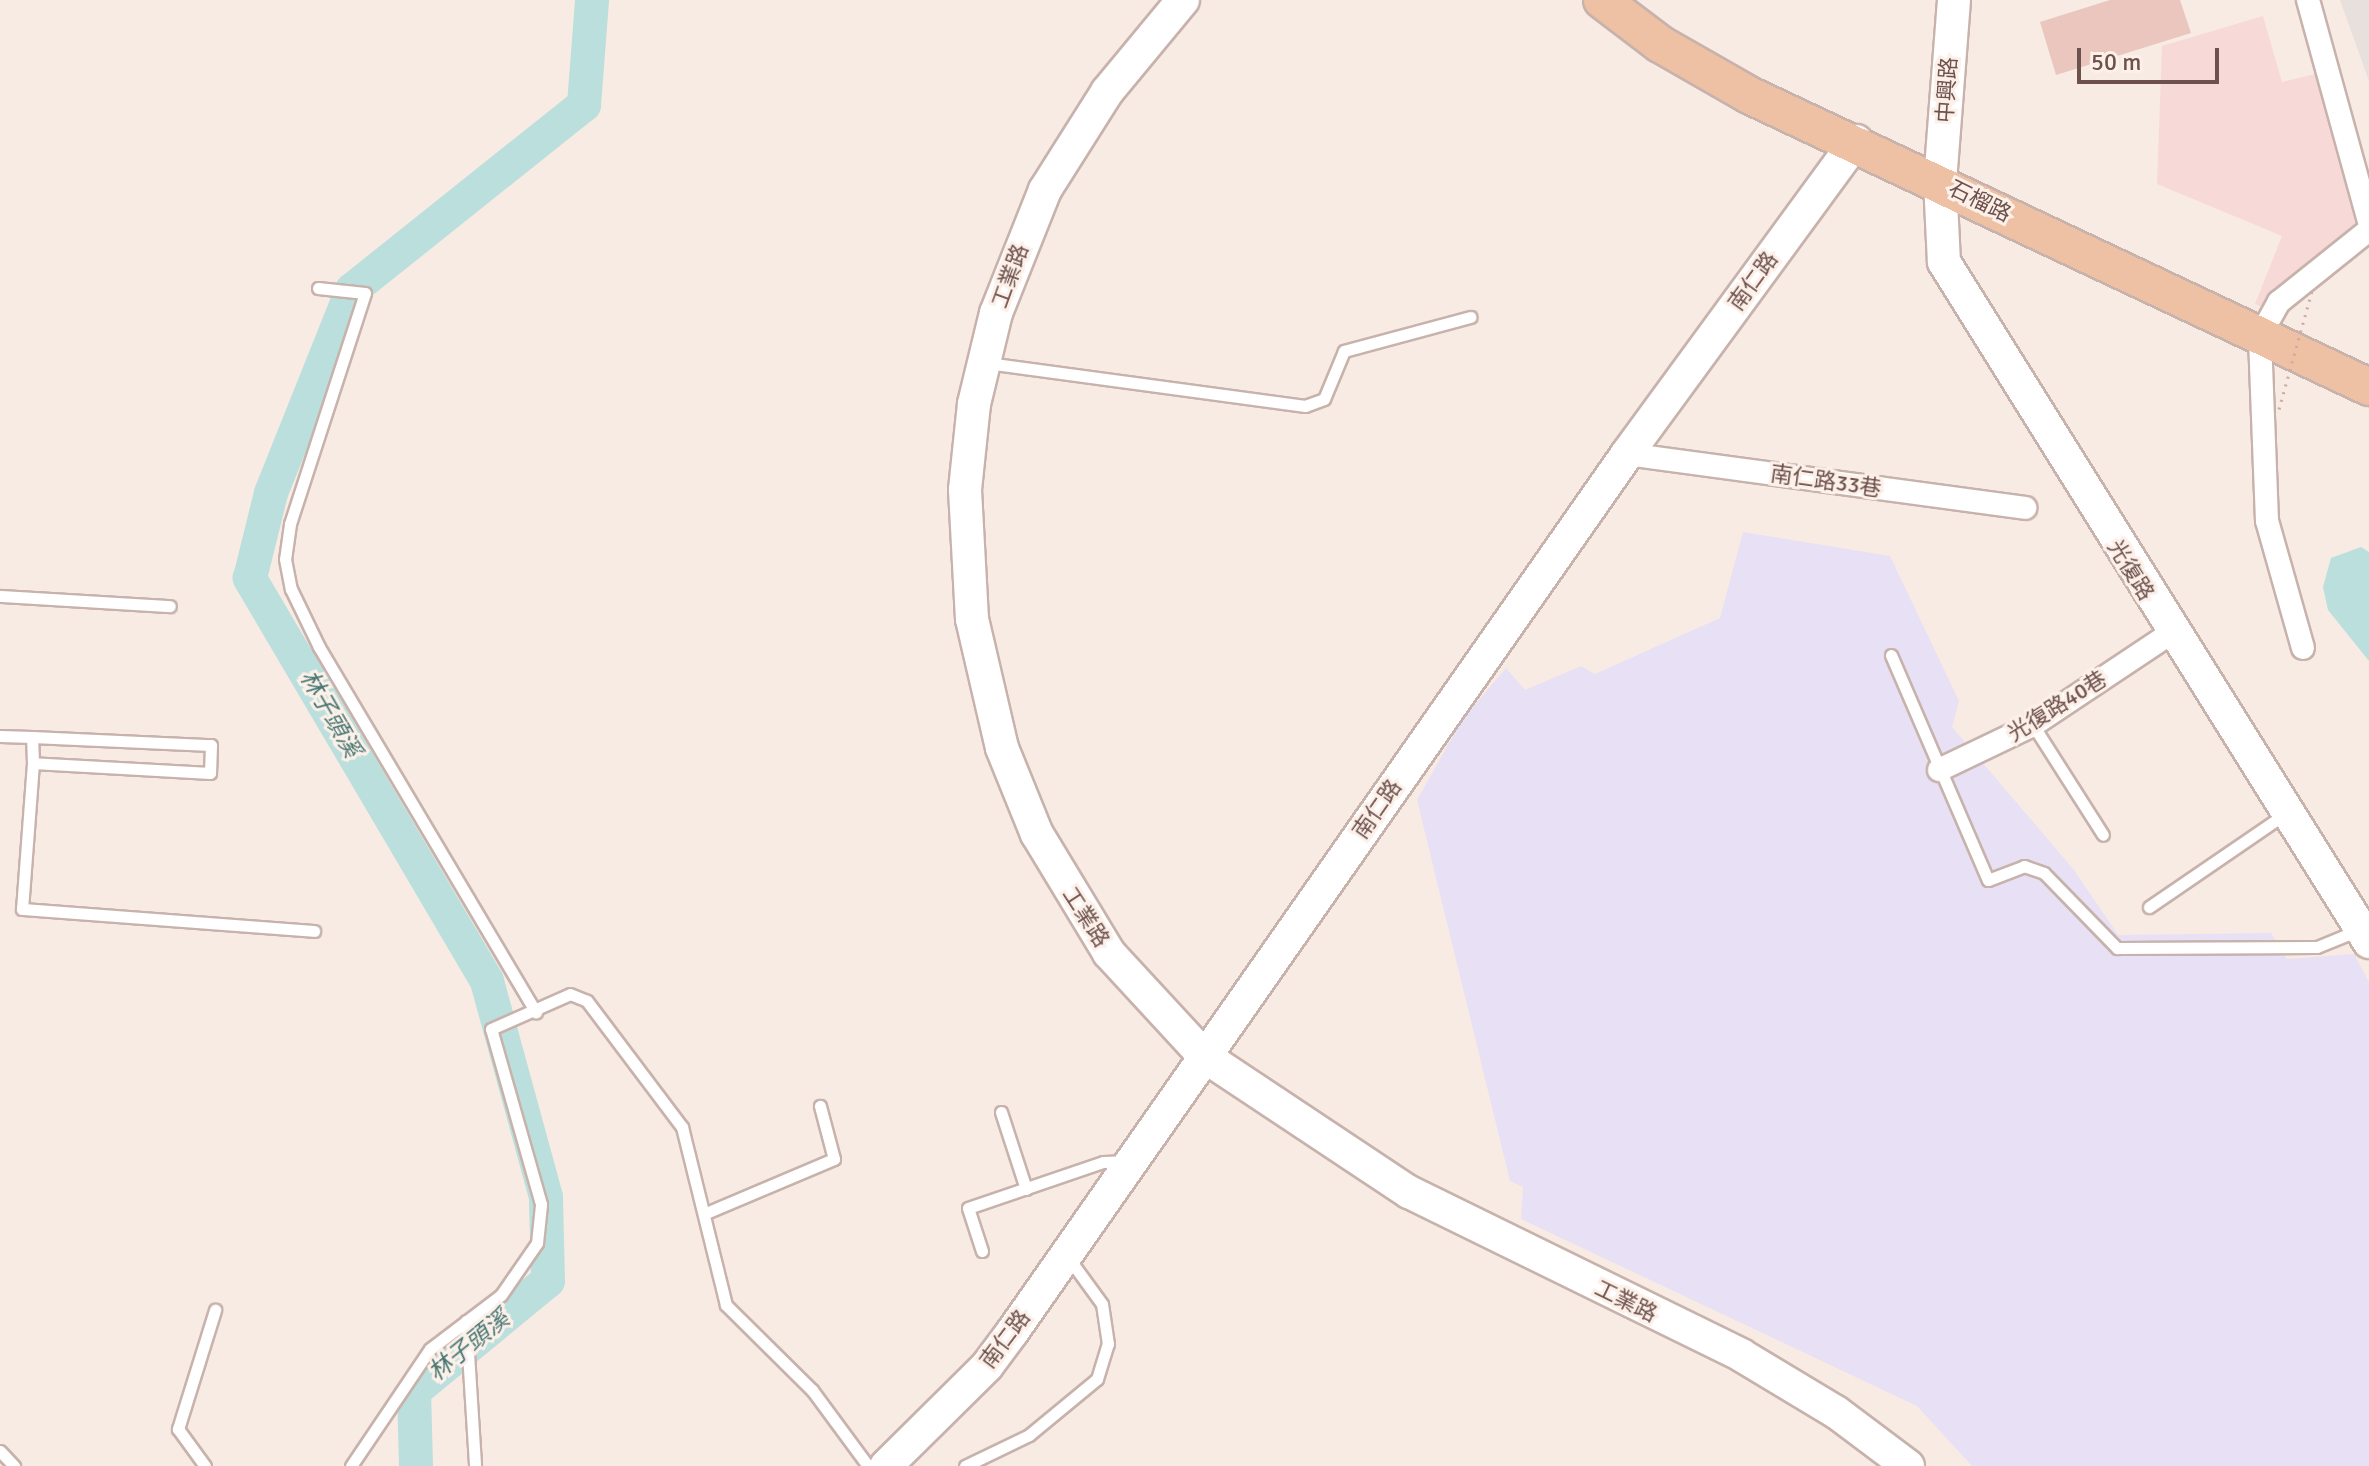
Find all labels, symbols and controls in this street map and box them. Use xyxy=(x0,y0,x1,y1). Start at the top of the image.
scale bar xyxy=(2081,32,2223,82)
text: 50 m xyxy=(2091,47,2141,77)
street label: 中興路 xyxy=(1932,56,1962,124)
street label: 石榴路 xyxy=(1945,175,2015,227)
street label: 工業路 xyxy=(986,240,1034,312)
street label: 南仁路 xyxy=(1723,247,1783,315)
street label: 南仁路33巷 xyxy=(1769,460,1883,502)
street label: 光復路 xyxy=(2102,535,2160,605)
water label: 林子頭溪 xyxy=(294,665,366,763)
street label: 光復路40巷 xyxy=(2003,665,2111,747)
street label: 南仁路 xyxy=(1347,774,1407,844)
street label: 工業路 xyxy=(1057,882,1115,952)
street label: 工業路 xyxy=(1591,1275,1661,1327)
water label: 林子頭溪 xyxy=(423,1305,515,1387)
street label: 南仁路 xyxy=(975,1305,1035,1373)

